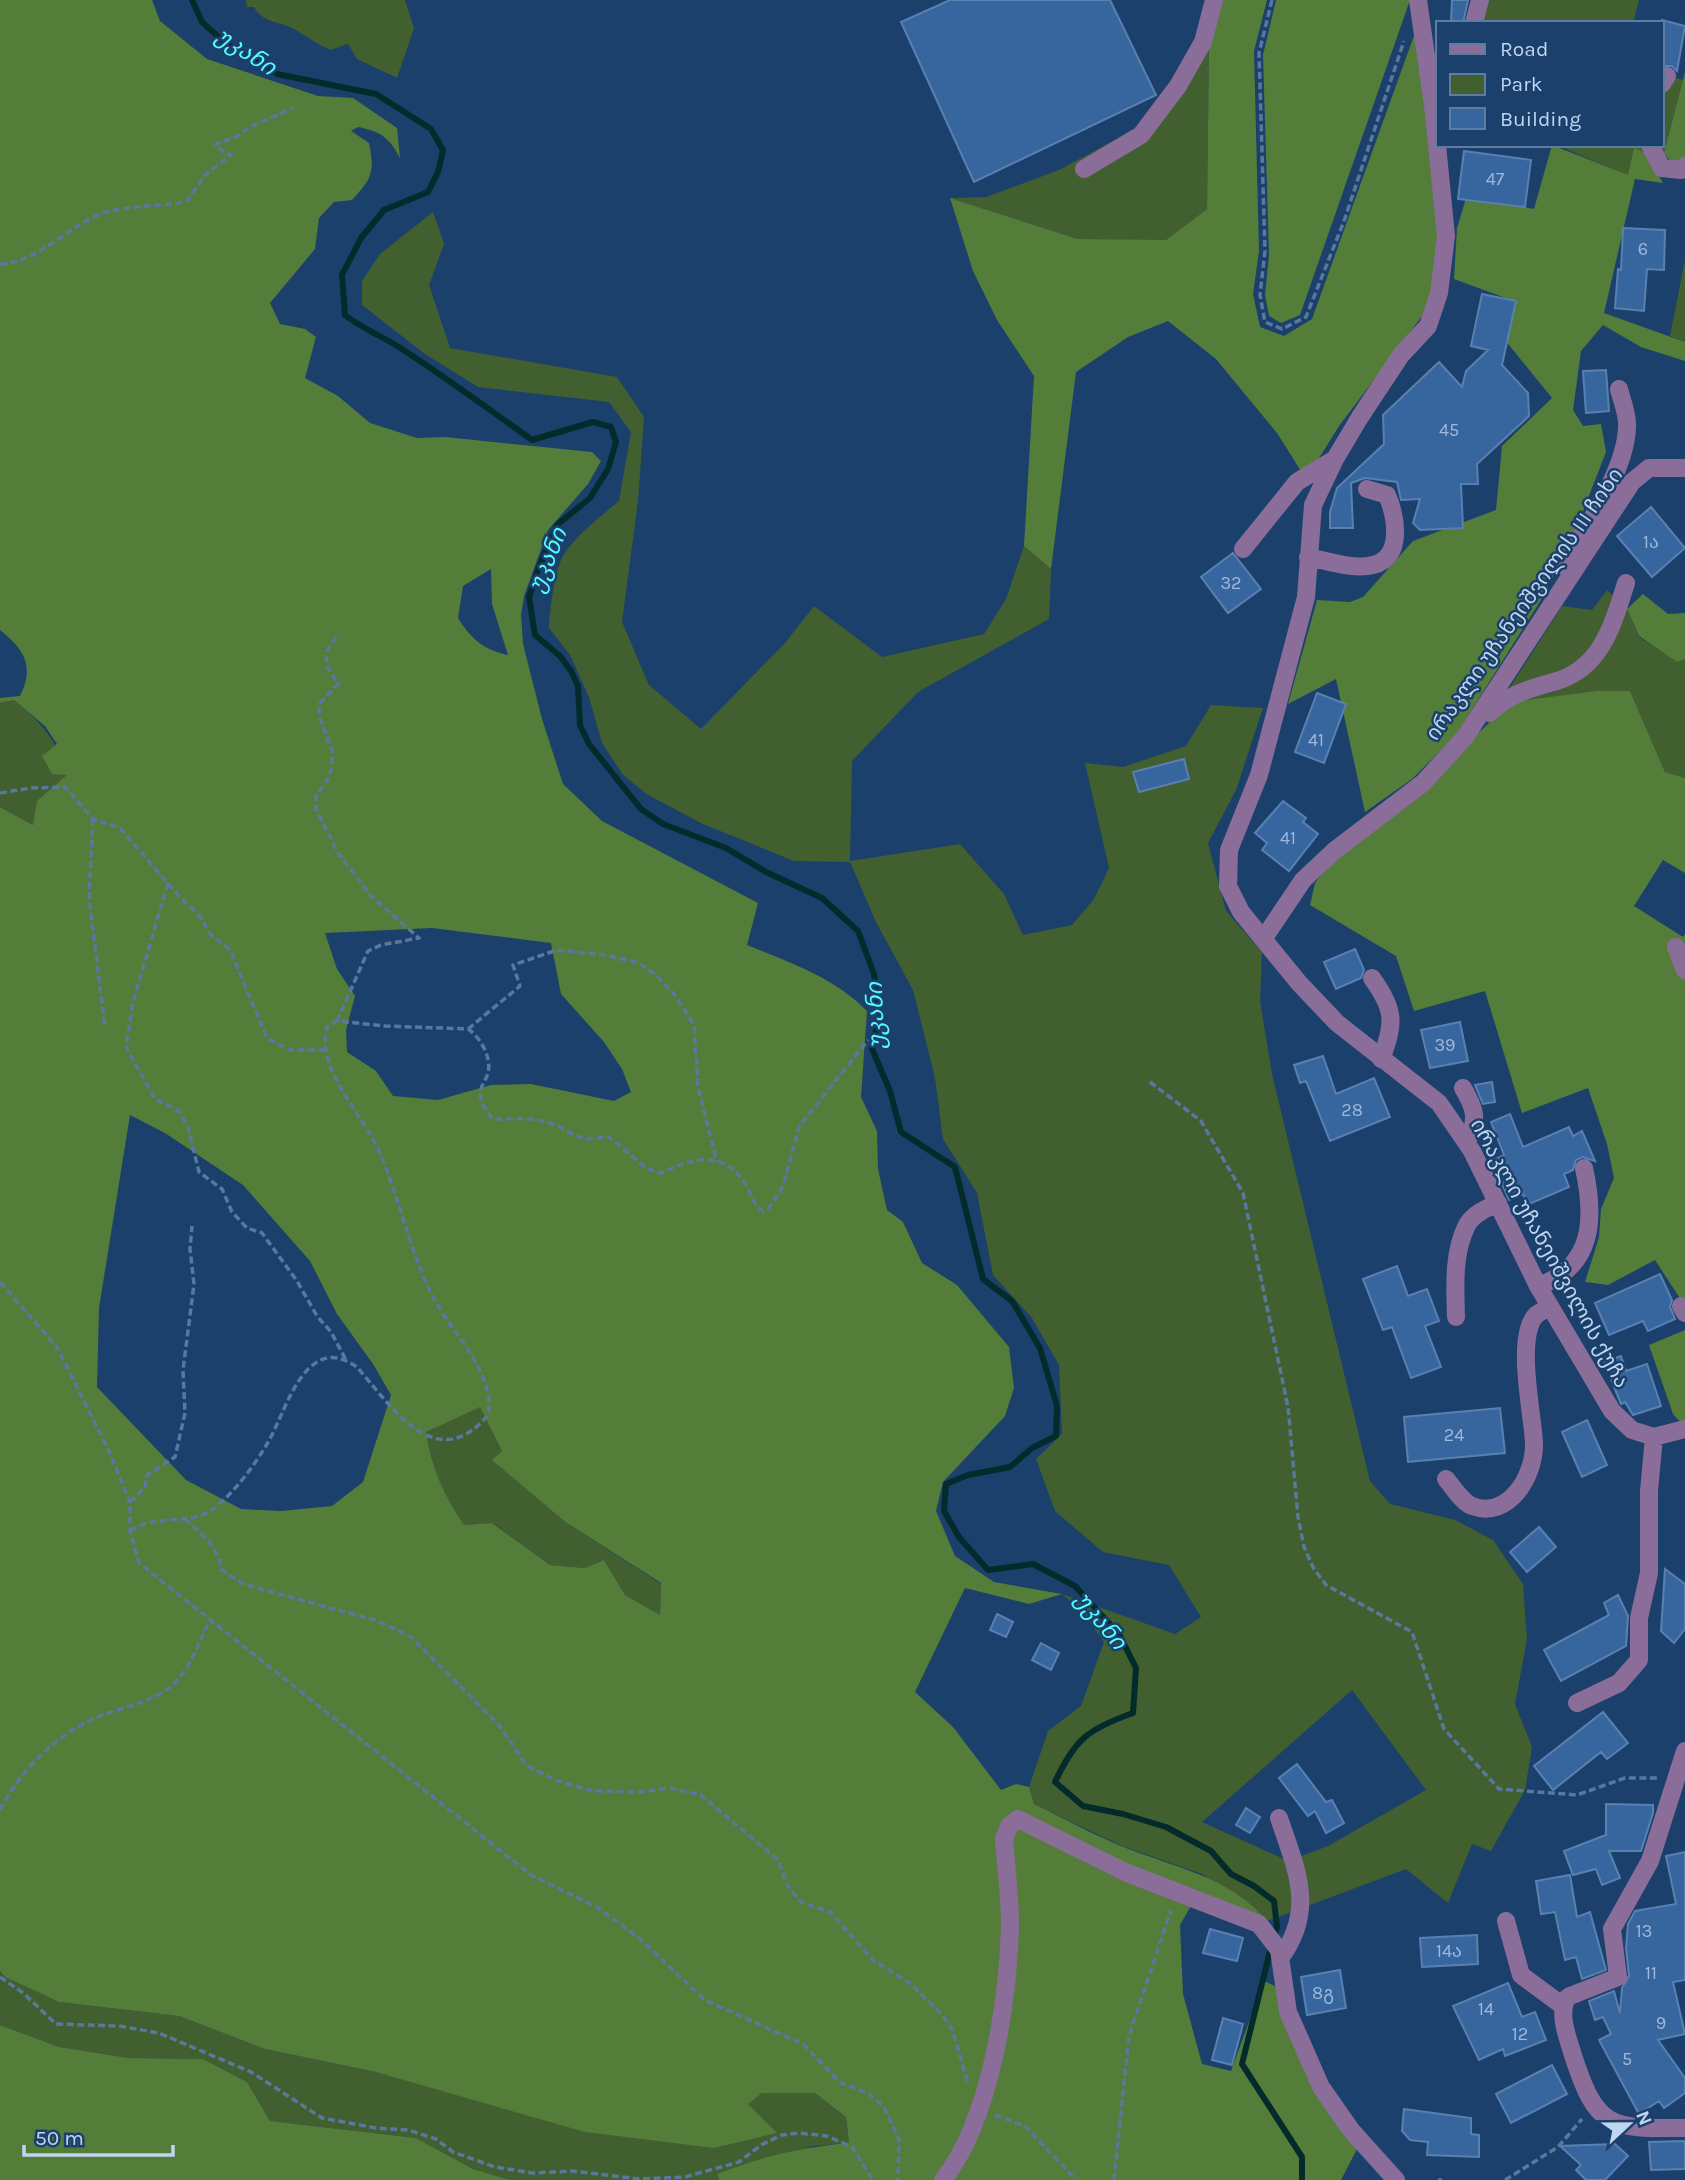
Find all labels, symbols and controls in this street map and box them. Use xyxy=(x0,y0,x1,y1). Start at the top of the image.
legend xyxy=(1436,21,1664,147)
water label: უკანი xyxy=(210,22,282,81)
text: Road xyxy=(1500,37,1548,61)
text: Park xyxy=(1500,72,1543,96)
text: Building xyxy=(1500,107,1581,131)
house number: 47 xyxy=(1486,168,1505,190)
house number: 6 xyxy=(1638,238,1648,260)
house number: 45 xyxy=(1439,419,1459,441)
street label: ირაკლი უჩანეიშვილის III ჩიხი xyxy=(1420,463,1628,745)
water label: უკანი xyxy=(522,523,573,596)
house number: 1ა xyxy=(1643,531,1659,553)
house number: 32 xyxy=(1220,572,1242,594)
house number: 41 xyxy=(1308,729,1324,751)
house number: 41 xyxy=(1280,827,1296,849)
water label: უკანი xyxy=(861,981,890,1050)
house number: 39 xyxy=(1434,1034,1456,1056)
house number: 28 xyxy=(1341,1099,1363,1121)
street label: ირაკლი უჩანეიშვილის ქუჩა xyxy=(1465,1114,1634,1392)
house number: 24 xyxy=(1444,1424,1464,1446)
water label: უკანი xyxy=(1069,1586,1133,1655)
house number: 13 xyxy=(1636,1920,1652,1942)
house number: 14ა xyxy=(1436,1940,1462,1962)
house number: 11 xyxy=(1645,1962,1657,1984)
house number: 8გ xyxy=(1312,1982,1334,2004)
house number: 14 xyxy=(1478,1998,1494,2020)
house number: 9 xyxy=(1656,2012,1666,2034)
house number: 12 xyxy=(1512,2023,1528,2045)
house number: 5 xyxy=(1622,2048,1632,2070)
north arrow xyxy=(1594,2089,1664,2159)
text: N xyxy=(1631,2108,1657,2128)
scale bar xyxy=(24,2114,173,2158)
text: 50 m xyxy=(35,2126,84,2150)

